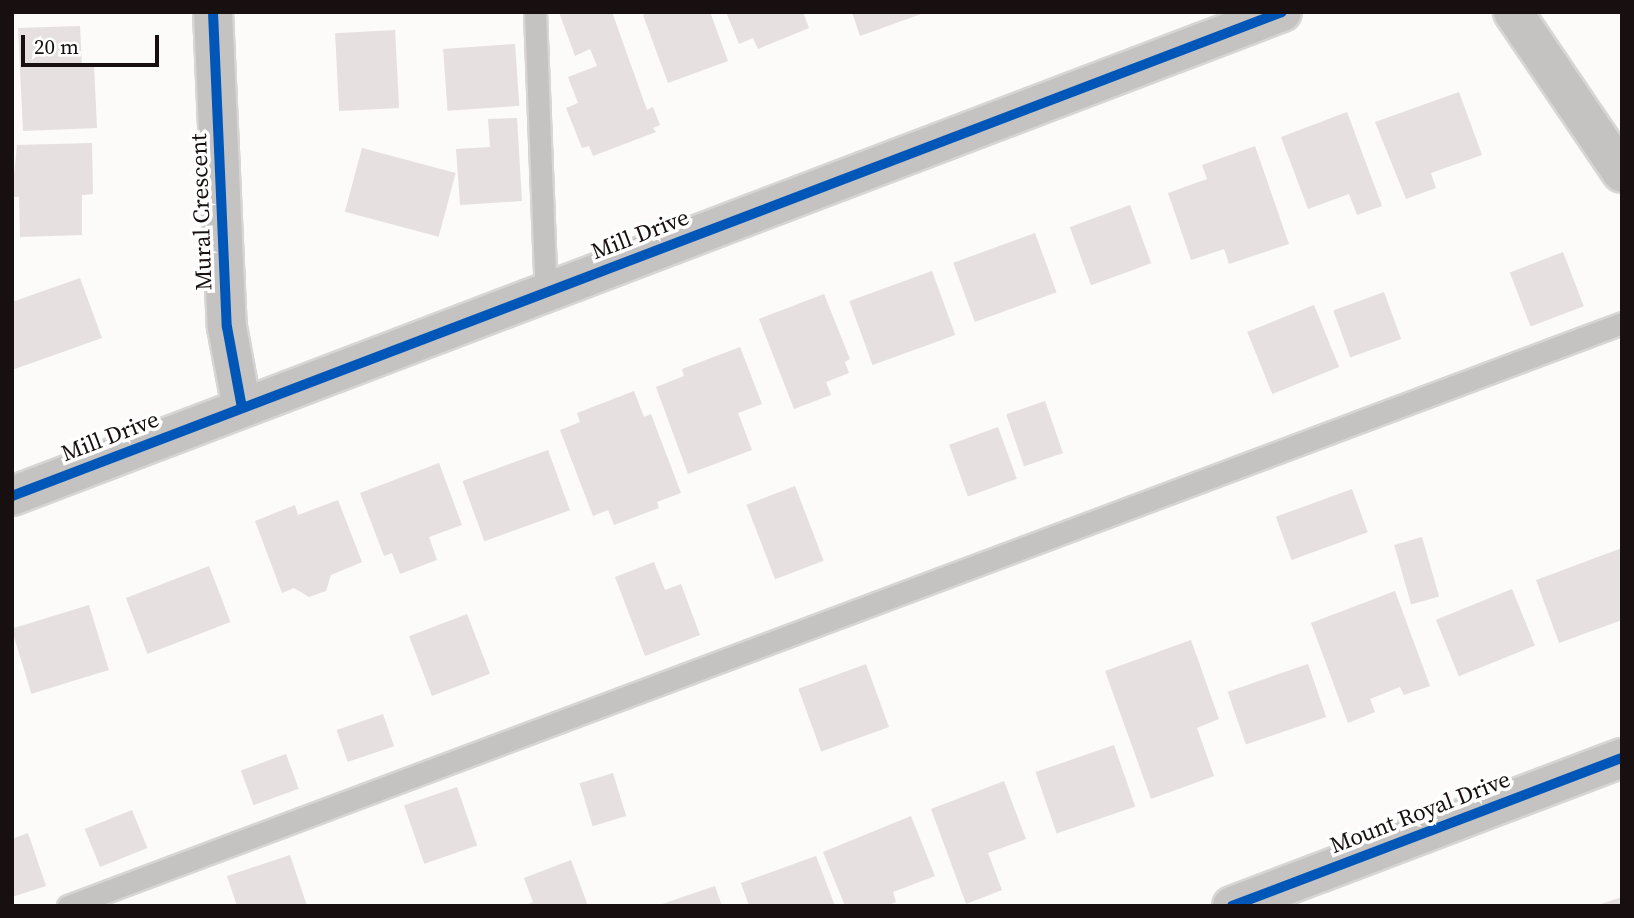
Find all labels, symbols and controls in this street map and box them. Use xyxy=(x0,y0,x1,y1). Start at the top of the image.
scale bar xyxy=(24,21,163,65)
text: 20 m xyxy=(34,32,79,61)
street label: Mural Crescent xyxy=(184,133,218,291)
street label: Mill Drive xyxy=(587,203,693,265)
street label: Mill Drive xyxy=(57,405,163,467)
street label: Mount Royal Drive xyxy=(1326,765,1514,859)

